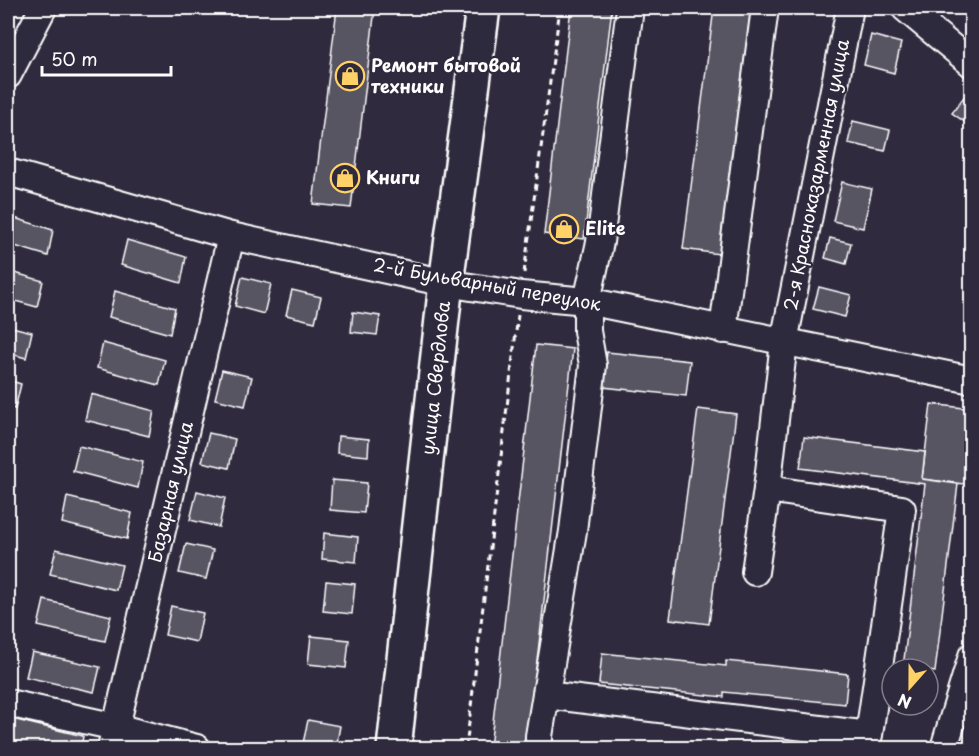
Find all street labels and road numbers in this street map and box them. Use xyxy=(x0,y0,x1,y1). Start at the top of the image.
street label: 2-я Красноказарменная улица xyxy=(776,36,855,313)
street label: 2-й Бульварный переулок xyxy=(371,250,604,317)
street label: улица Свердлова xyxy=(413,299,456,456)
street label: Базарная улица xyxy=(140,418,199,565)

